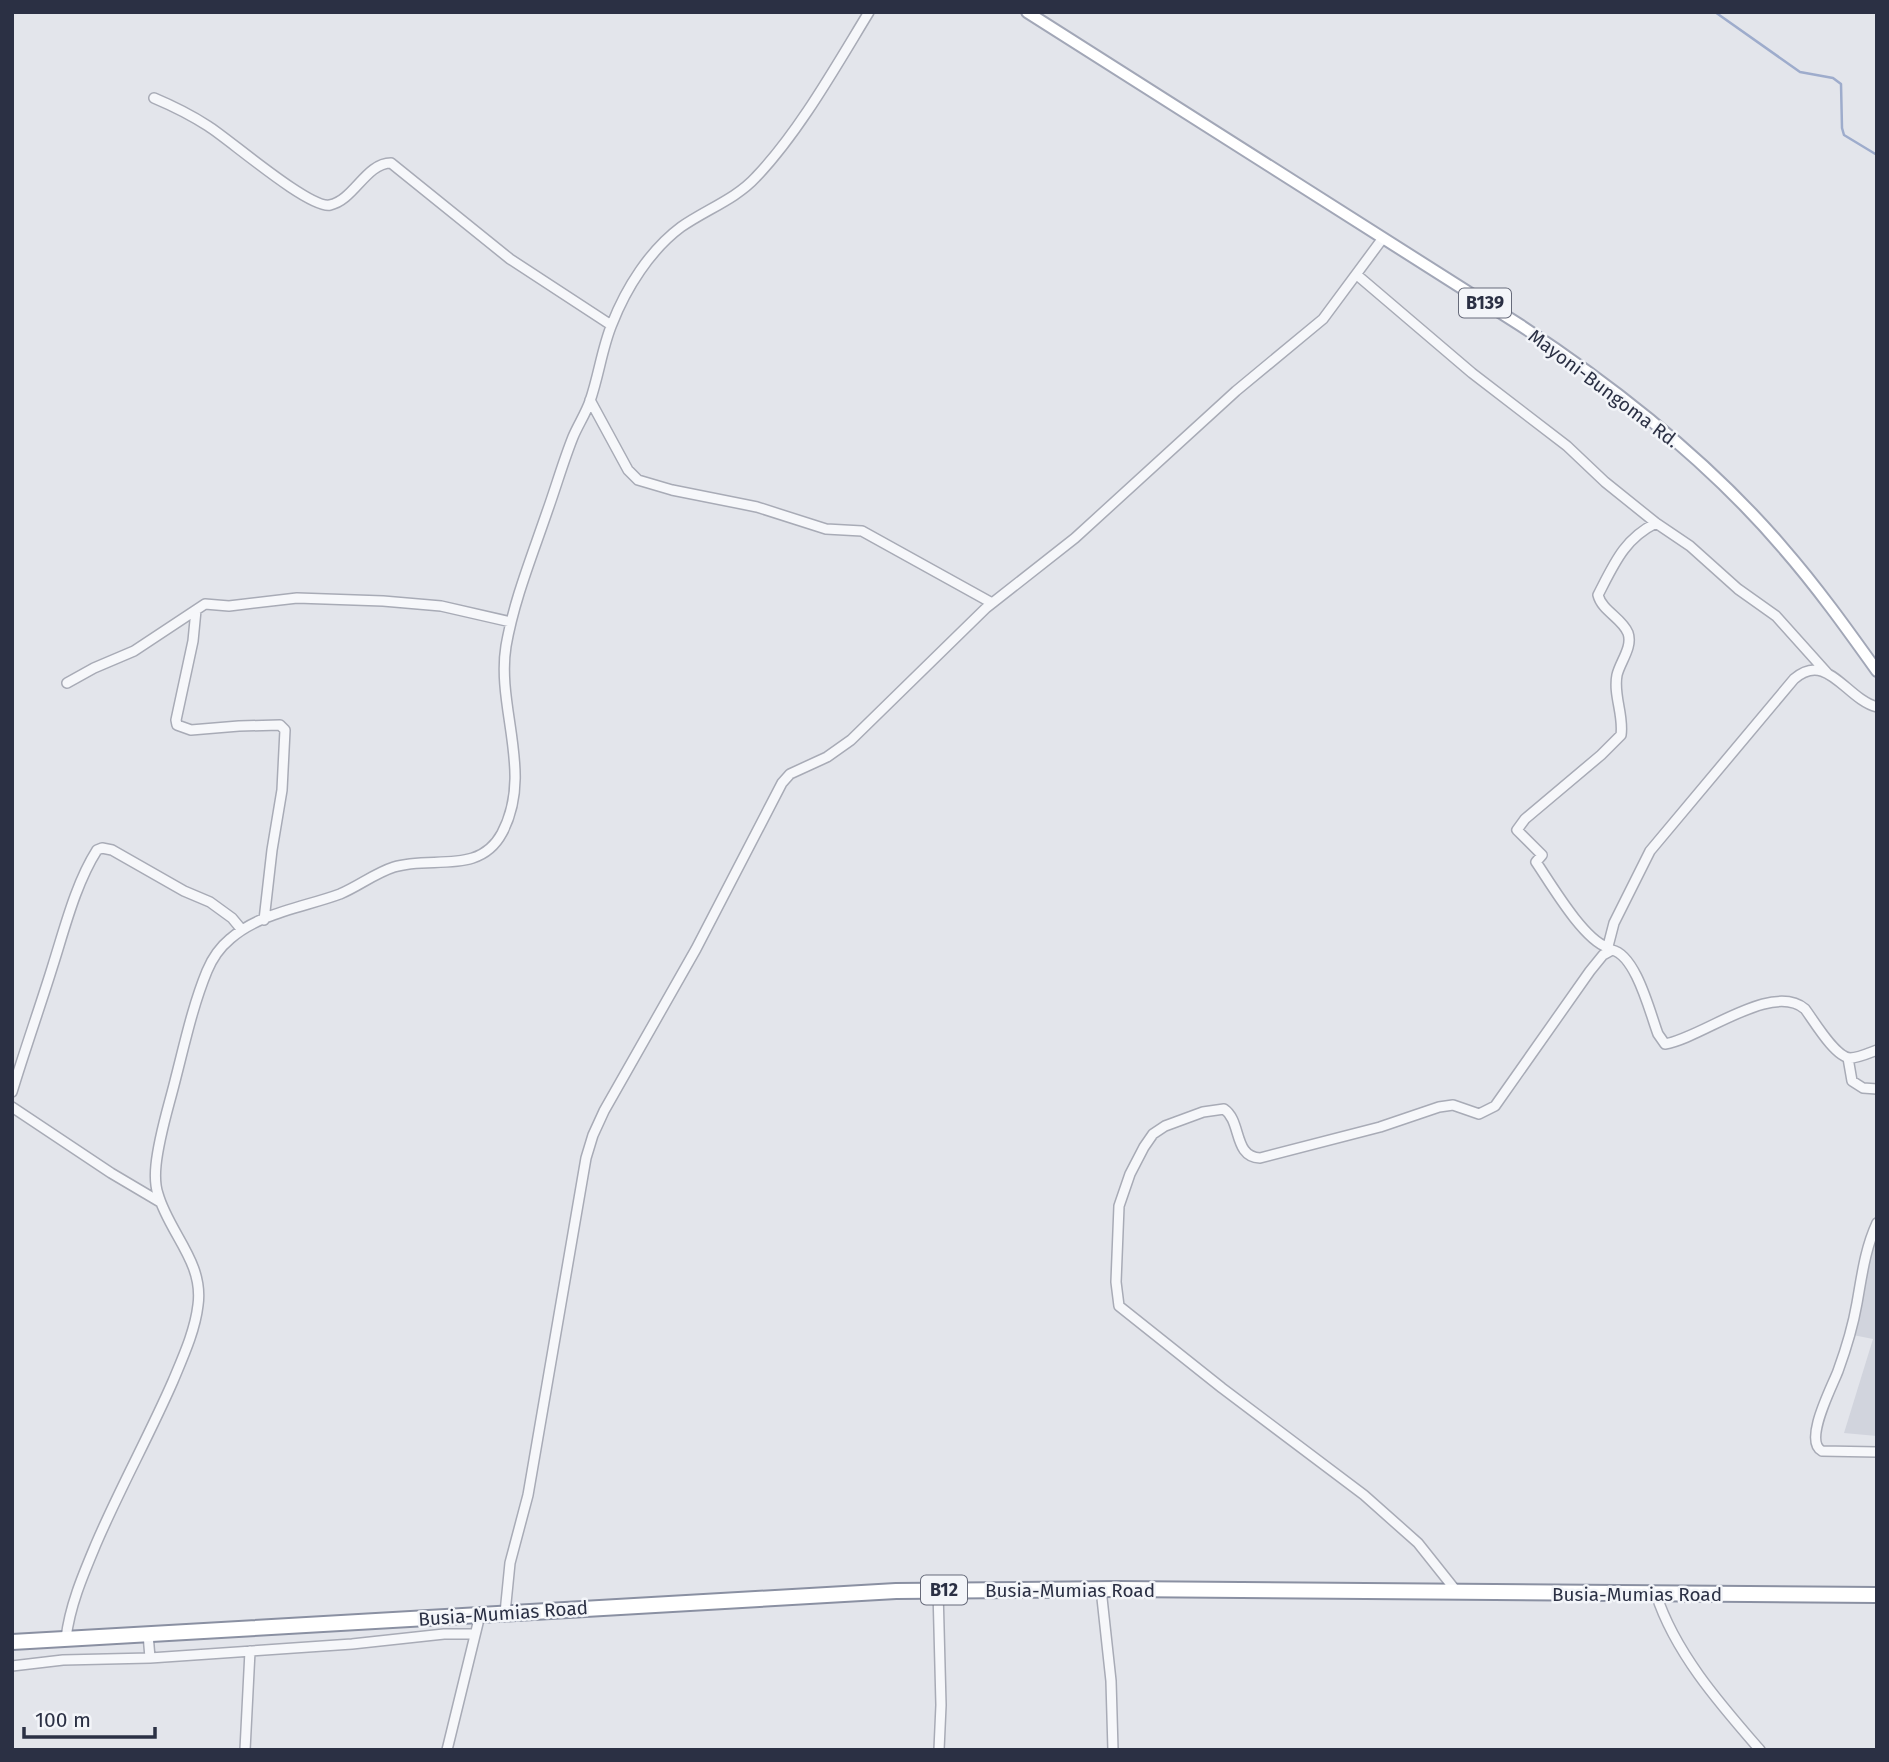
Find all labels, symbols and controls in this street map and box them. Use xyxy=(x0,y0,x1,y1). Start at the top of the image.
road number: B139 xyxy=(1459,288,1511,318)
street label: Mayoni-Bungoma Rd. xyxy=(1524,324,1684,453)
road number: B12 xyxy=(921,1576,967,1604)
street label: Busia-Mumias Road xyxy=(985,1579,1155,1602)
street label: Busia-Mumias Road xyxy=(1552,1583,1722,1606)
street label: Busia-Mumias Road xyxy=(417,1596,589,1631)
scale bar xyxy=(24,1696,156,1740)
text: 100 m xyxy=(35,1707,91,1733)

